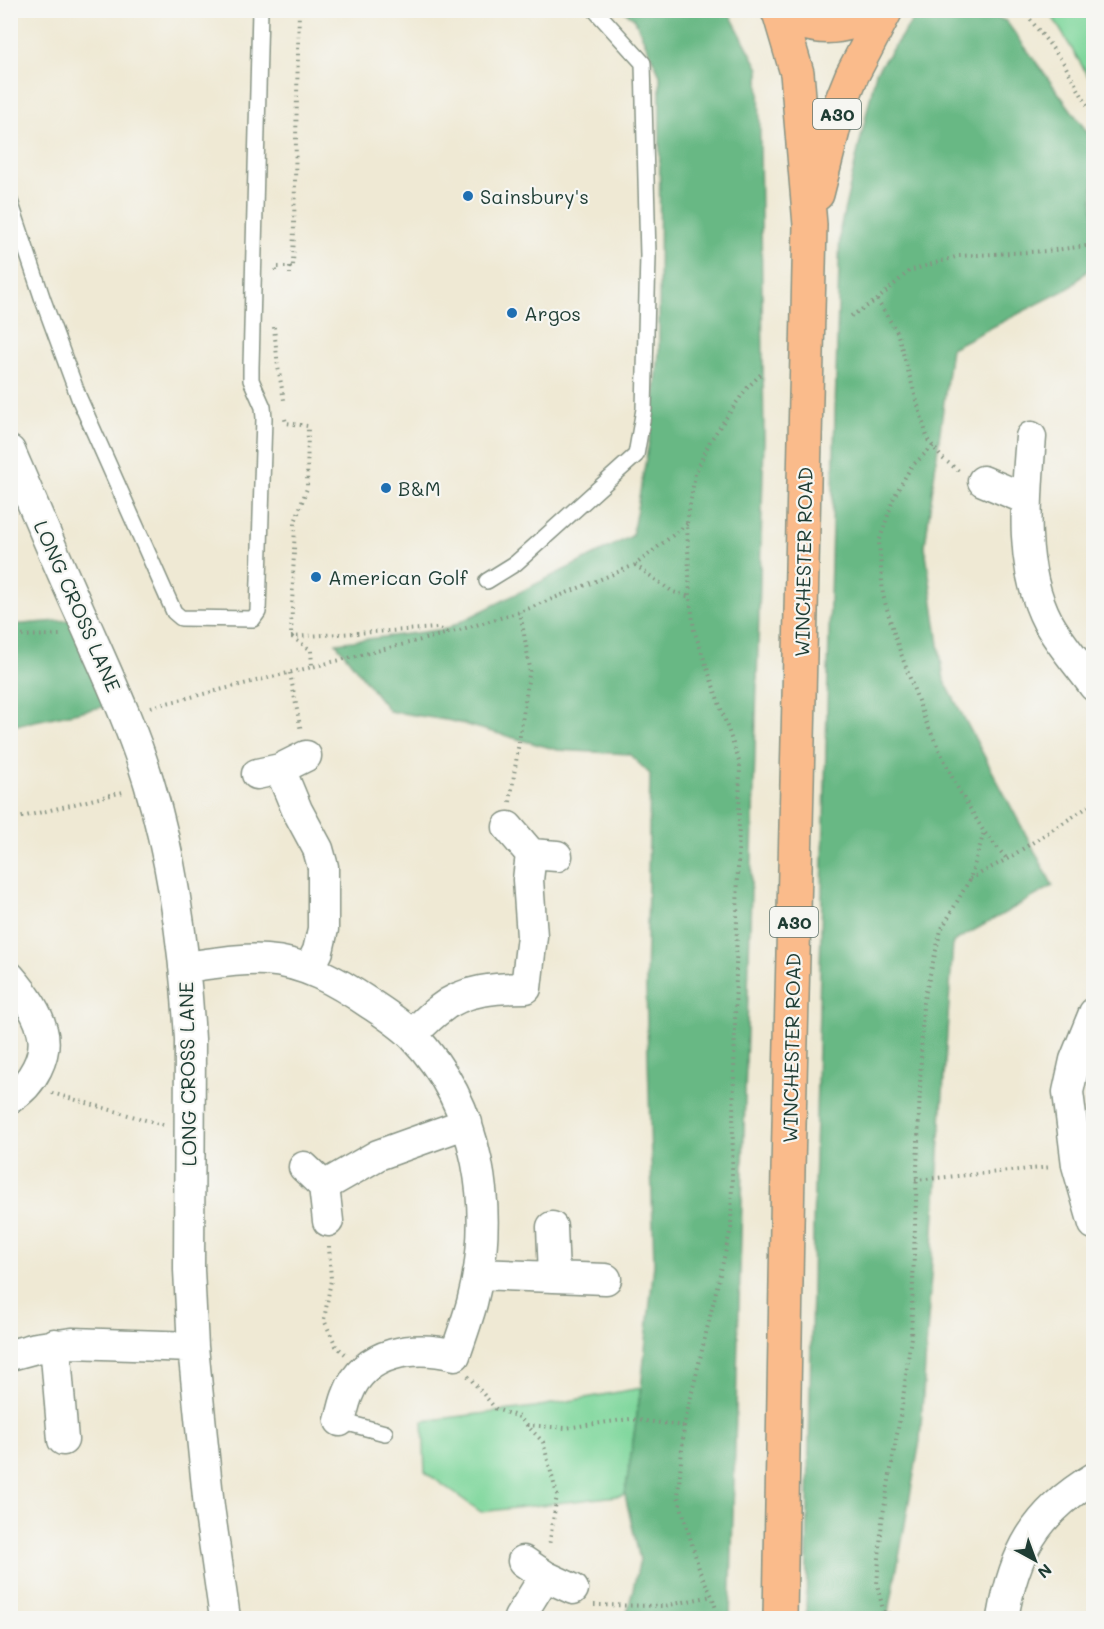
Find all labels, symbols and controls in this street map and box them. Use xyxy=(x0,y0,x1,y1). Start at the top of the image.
road number: A30 xyxy=(813,99,861,129)
place label: Sainsbury's xyxy=(480,183,589,209)
marker: Sainsbury's xyxy=(461,189,475,203)
place label: Argos xyxy=(524,300,581,326)
marker: Argos xyxy=(505,306,519,320)
street label: WINCHESTER ROAD xyxy=(788,467,818,657)
place label: B&M xyxy=(398,475,441,501)
marker: B&M xyxy=(379,481,393,495)
street label: LONG CROSS LANE xyxy=(29,516,127,696)
place label: American Golf xyxy=(328,564,469,590)
marker: American Golf xyxy=(309,570,323,584)
road number: A30 xyxy=(770,907,818,937)
street label: WINCHESTER ROAD xyxy=(776,953,806,1143)
street label: LONG CROSS LANE xyxy=(172,981,202,1167)
north arrow xyxy=(1005,1530,1065,1590)
text: N xyxy=(1034,1560,1057,1584)

